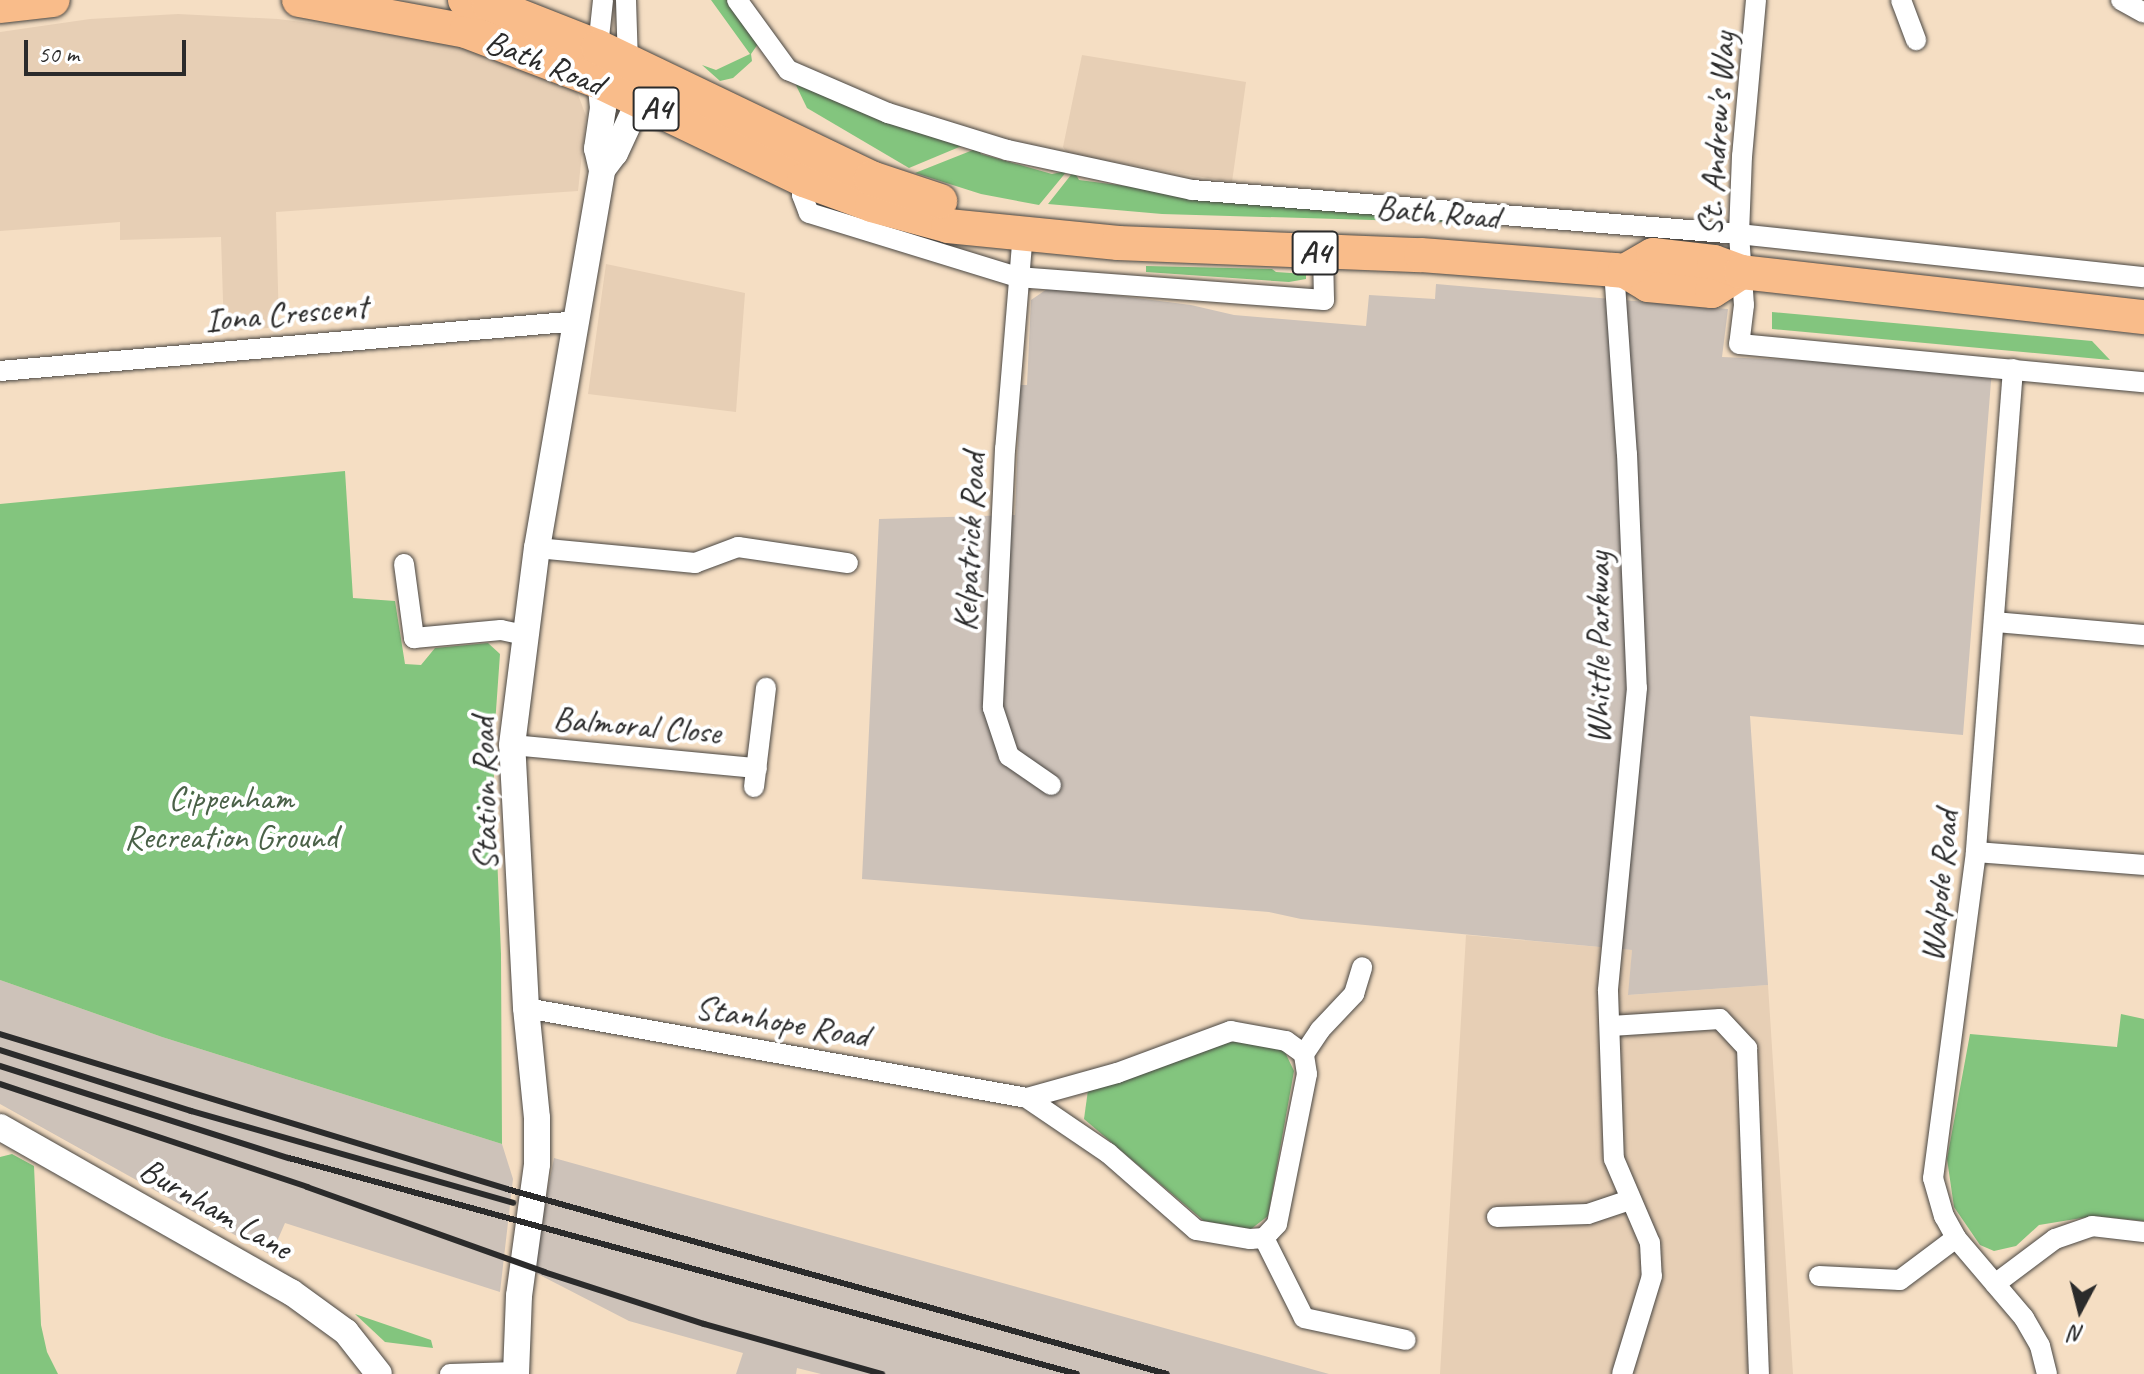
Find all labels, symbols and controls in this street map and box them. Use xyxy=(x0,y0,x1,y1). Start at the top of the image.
street label: Bath Road xyxy=(480,20,610,104)
scale bar xyxy=(28,24,190,74)
street label: St. Andrew's Way xyxy=(1689,31,1743,237)
text: 50 m xyxy=(38,39,79,69)
road number: A4 xyxy=(632,81,680,137)
street label: Bath Road xyxy=(1374,186,1502,238)
road number: A4 xyxy=(1291,225,1339,281)
street label: Iona Crescent xyxy=(203,286,369,340)
street label: Kelpatrick Road xyxy=(944,452,994,632)
street label: Whittle Parkway xyxy=(1578,552,1618,744)
street label: Balmoral Close xyxy=(552,697,722,753)
street label: Station Road xyxy=(462,717,506,871)
park label: Cippenham Recreation Ground xyxy=(124,777,338,856)
street label: Walpole Road xyxy=(1911,808,1967,964)
street label: Stanhope Road xyxy=(692,986,872,1056)
street label: Burnham Lane xyxy=(132,1148,300,1268)
north arrow xyxy=(2040,1270,2120,1350)
text: N xyxy=(2069,1319,2086,1349)

